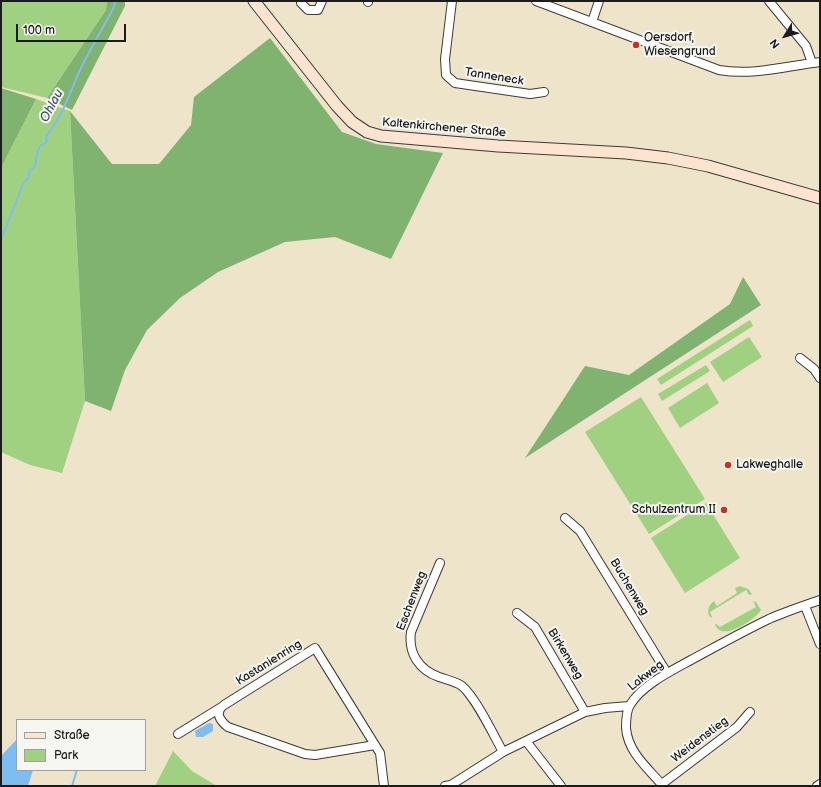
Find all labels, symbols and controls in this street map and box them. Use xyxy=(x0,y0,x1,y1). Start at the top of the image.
scale bar xyxy=(18,16,128,42)
north arrow xyxy=(765,16,805,56)
text: 100 m xyxy=(23,23,55,38)
place label: Oersdorf, Wiesengrund xyxy=(644,31,716,59)
text: N xyxy=(767,36,783,51)
marker: Oersdorf, Wiesengrund xyxy=(631,40,641,50)
street label: Tanneneck xyxy=(463,65,525,89)
water label: Ohlau xyxy=(37,87,67,125)
street label: Kaltenkirchener Straße xyxy=(381,115,507,141)
place label: Lakweghalle xyxy=(736,458,803,472)
marker: Lakweghalle xyxy=(723,460,733,470)
place label: Schulzentrum II xyxy=(632,503,716,517)
marker: Schulzentrum II xyxy=(719,505,729,515)
street label: Buchenweg xyxy=(606,556,652,618)
street label: Eschenweg xyxy=(394,569,430,633)
street label: Birkenweg xyxy=(544,626,586,682)
street label: Kastanienring xyxy=(233,637,305,689)
street label: Lakweg xyxy=(625,658,667,694)
street label: Weidenstieg xyxy=(669,714,731,766)
legend xyxy=(16,719,146,771)
text: Straße xyxy=(54,728,90,743)
text: Park xyxy=(54,748,78,763)

